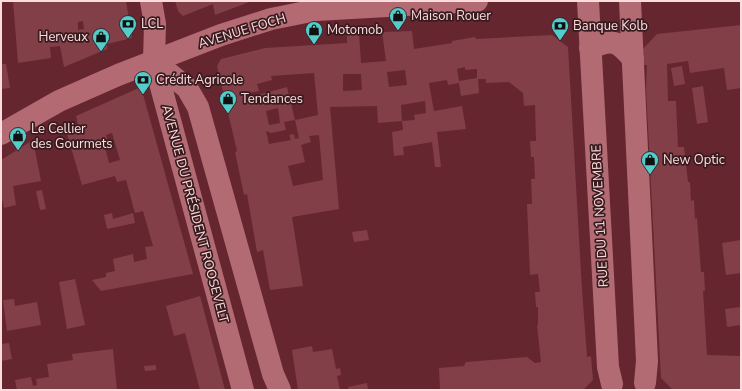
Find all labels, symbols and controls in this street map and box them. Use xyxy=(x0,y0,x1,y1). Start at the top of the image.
shop icon: Maison Rouer xyxy=(388,6,408,31)
place label: Maison Rouer xyxy=(411,7,491,25)
street label: AVENUE FOCH xyxy=(196,9,288,53)
bank icon: LCL xyxy=(118,14,138,39)
place label: LCL xyxy=(141,15,163,33)
bank icon: Banque Kolb xyxy=(550,16,570,41)
place label: Banque Kolb xyxy=(573,17,648,35)
shop icon: Motomob xyxy=(304,20,324,45)
place label: Motomob xyxy=(327,21,383,39)
shop icon: Herveux xyxy=(91,27,111,52)
place label: Herveux xyxy=(39,28,88,46)
bank icon: Crédit Agricole xyxy=(133,70,153,95)
place label: Crédit Agricole xyxy=(156,71,243,89)
shop icon: Tendances xyxy=(218,89,238,114)
place label: Tendances xyxy=(241,90,303,108)
street label: AVENUE DU PRÉSIDENT ROOSEVELT xyxy=(157,103,234,325)
place label: Le Cellier des Gourmets xyxy=(31,120,113,153)
shop icon: Le Cellier des Gourmets xyxy=(8,126,28,151)
street label: RUE DU 11 NOVEMBRE xyxy=(587,144,613,288)
shop icon: New Optic xyxy=(640,150,660,175)
place label: New Optic xyxy=(663,151,725,169)

